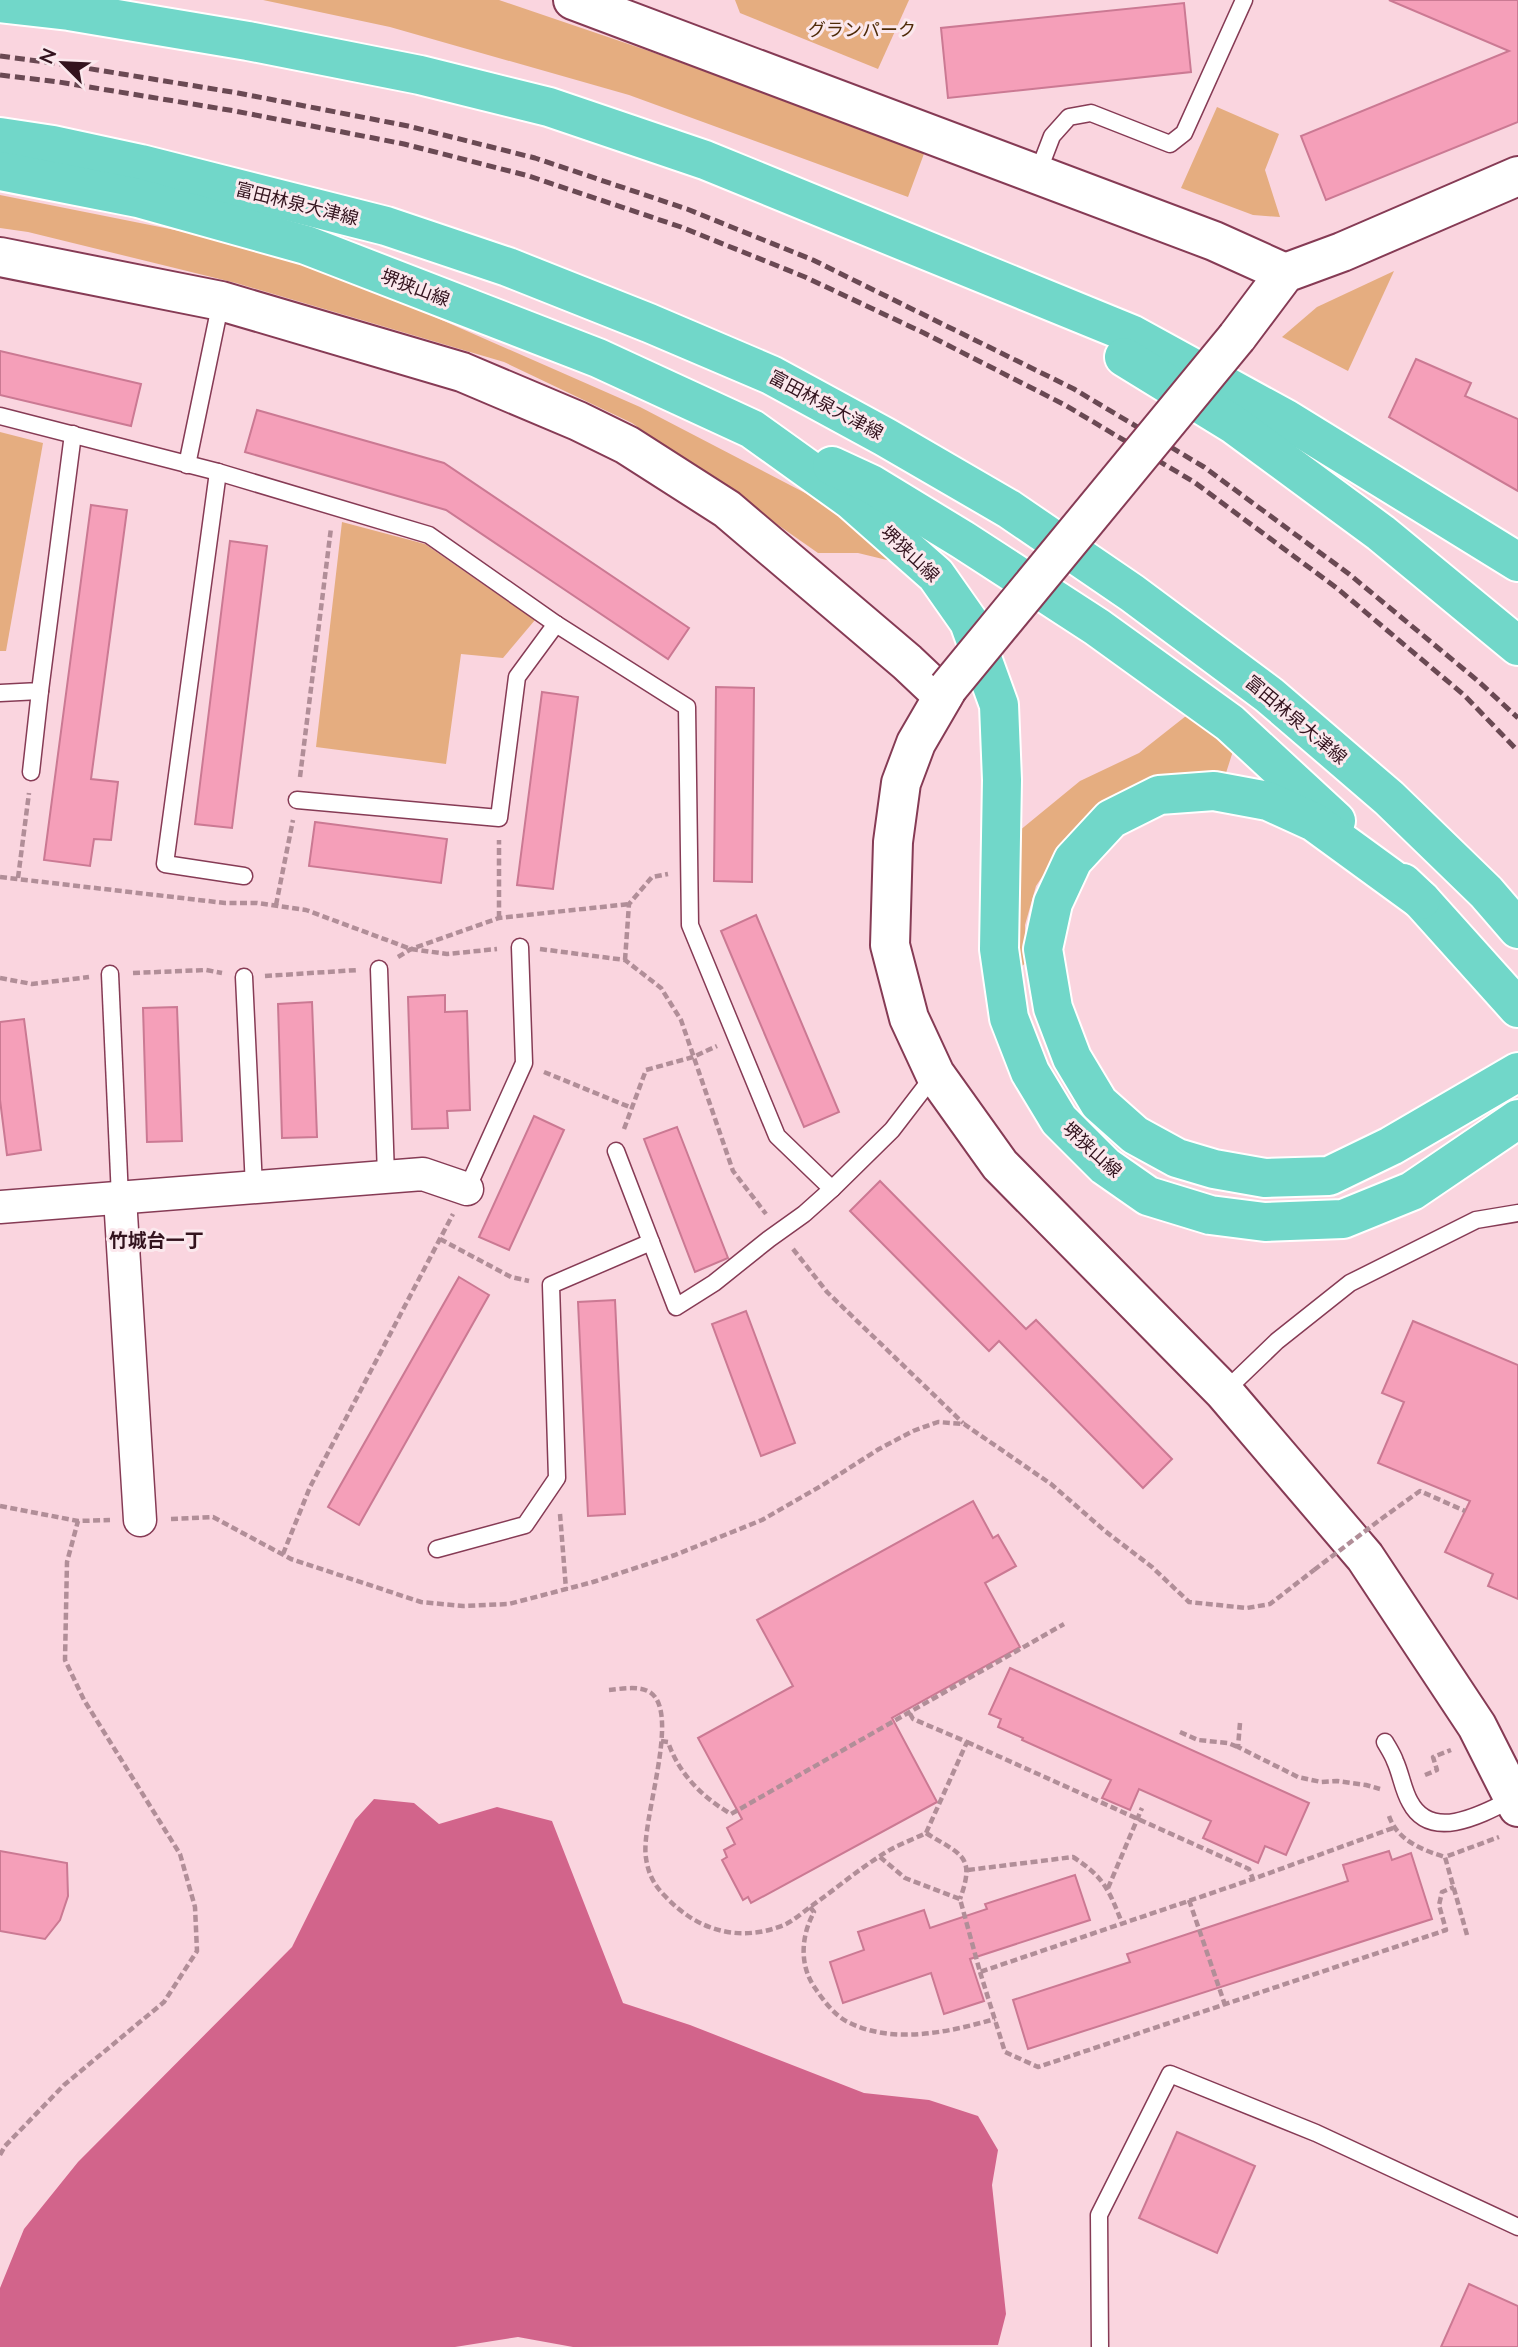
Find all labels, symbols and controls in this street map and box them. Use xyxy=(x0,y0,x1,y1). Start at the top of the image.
park label: グランパーク xyxy=(808,18,916,40)
north arrow xyxy=(28,28,98,98)
text: N xyxy=(34,45,60,67)
street label: 富田林泉大津線 xyxy=(233,177,361,229)
street label: 堺狭山線 xyxy=(378,264,453,310)
street label: 富田林泉大津線 xyxy=(766,365,887,443)
street label: 堺狭山線 xyxy=(877,521,945,586)
street label: 富田林泉大津線 xyxy=(1241,670,1352,768)
street label: 堺狭山線 xyxy=(1059,1117,1127,1182)
district label: 竹城台一丁 xyxy=(108,1228,204,1251)

